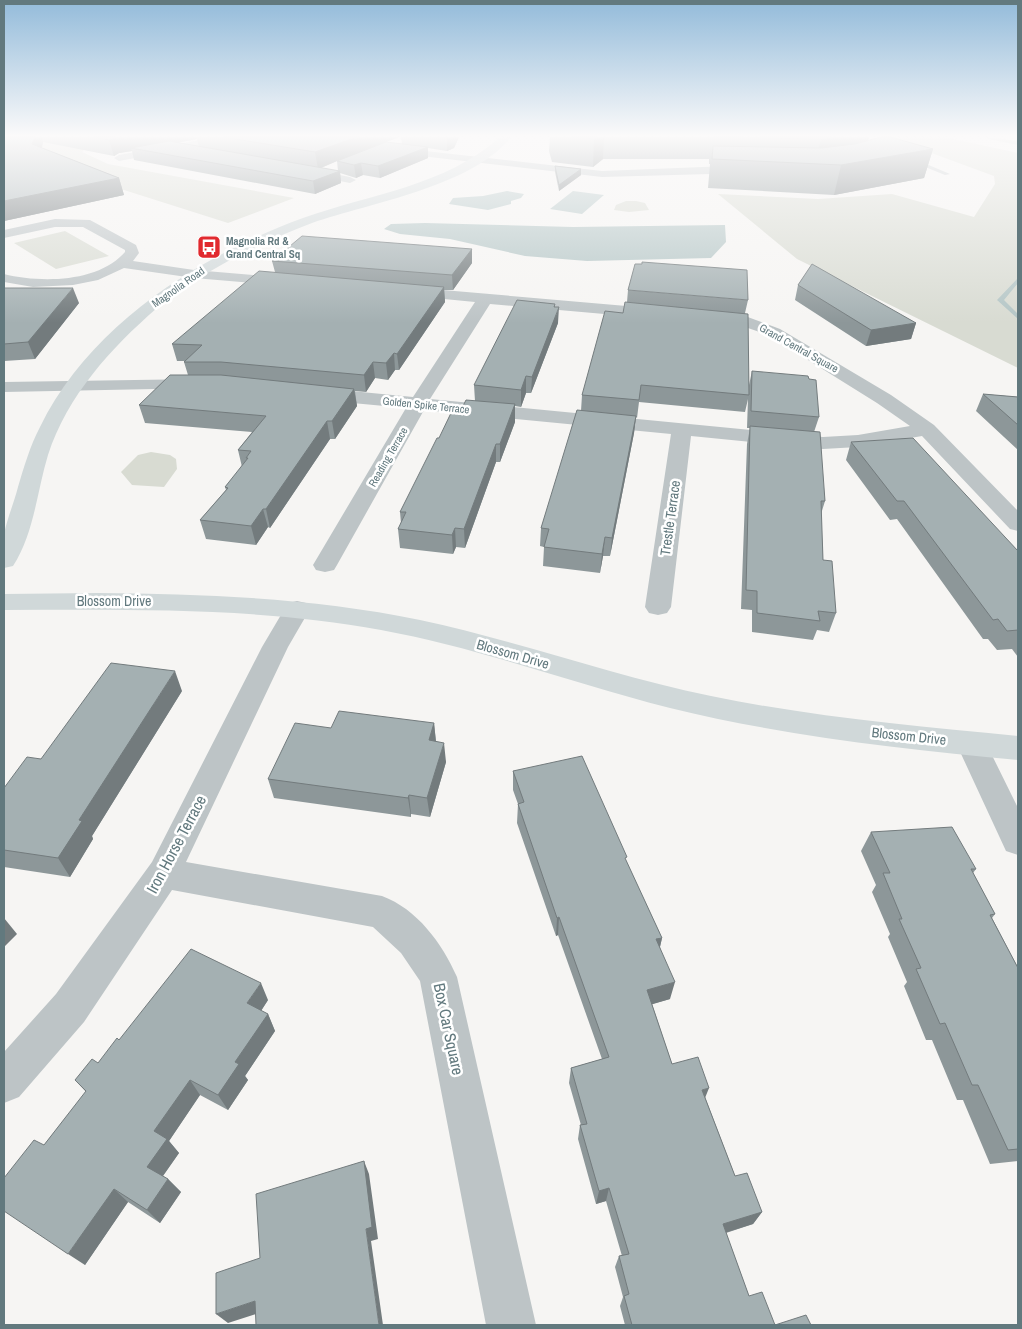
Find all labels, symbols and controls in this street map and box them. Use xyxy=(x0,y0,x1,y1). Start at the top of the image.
bus stop icon: Magnolia Rd & Grand Central Sq xyxy=(196,234,222,260)
place label: Magnolia Rd & Grand Central Sq xyxy=(226,234,300,261)
street label: Magnolia Road xyxy=(149,264,207,310)
street label: Grand Central Square xyxy=(757,320,841,376)
street label: Golden Spike Terrace xyxy=(382,393,470,417)
street label: Reading Terrace xyxy=(365,425,411,489)
street label: Trestle Terrace xyxy=(656,479,684,557)
street label: Blossom Drive xyxy=(77,592,151,610)
street label: Blossom Drive xyxy=(475,635,551,673)
street label: Blossom Drive xyxy=(871,723,947,749)
street label: Iron Horse Terrace xyxy=(141,791,211,897)
street label: Box Car Square xyxy=(429,981,469,1077)

